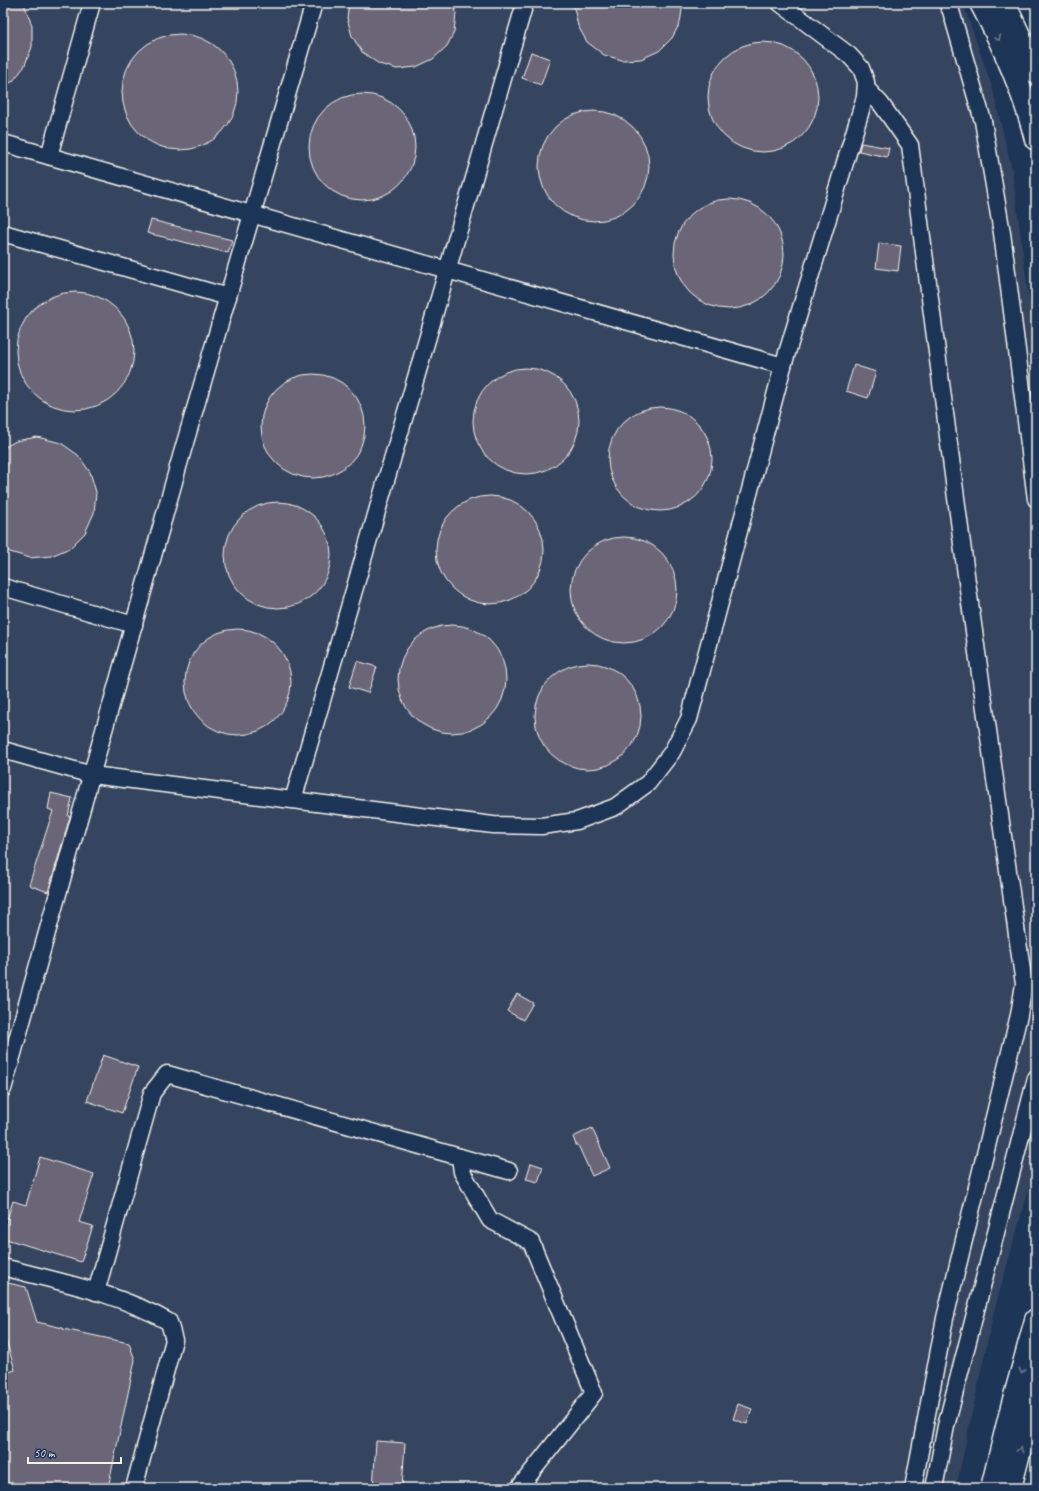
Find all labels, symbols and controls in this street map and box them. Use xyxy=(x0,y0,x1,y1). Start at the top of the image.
one-way arrow xyxy=(993,33,1001,41)
one-way arrow xyxy=(1018,1368,1027,1375)
scale bar xyxy=(28,1439,121,1465)
text: 50 m xyxy=(34,1445,56,1461)
one-way arrow xyxy=(1015,1447,1023,1453)

